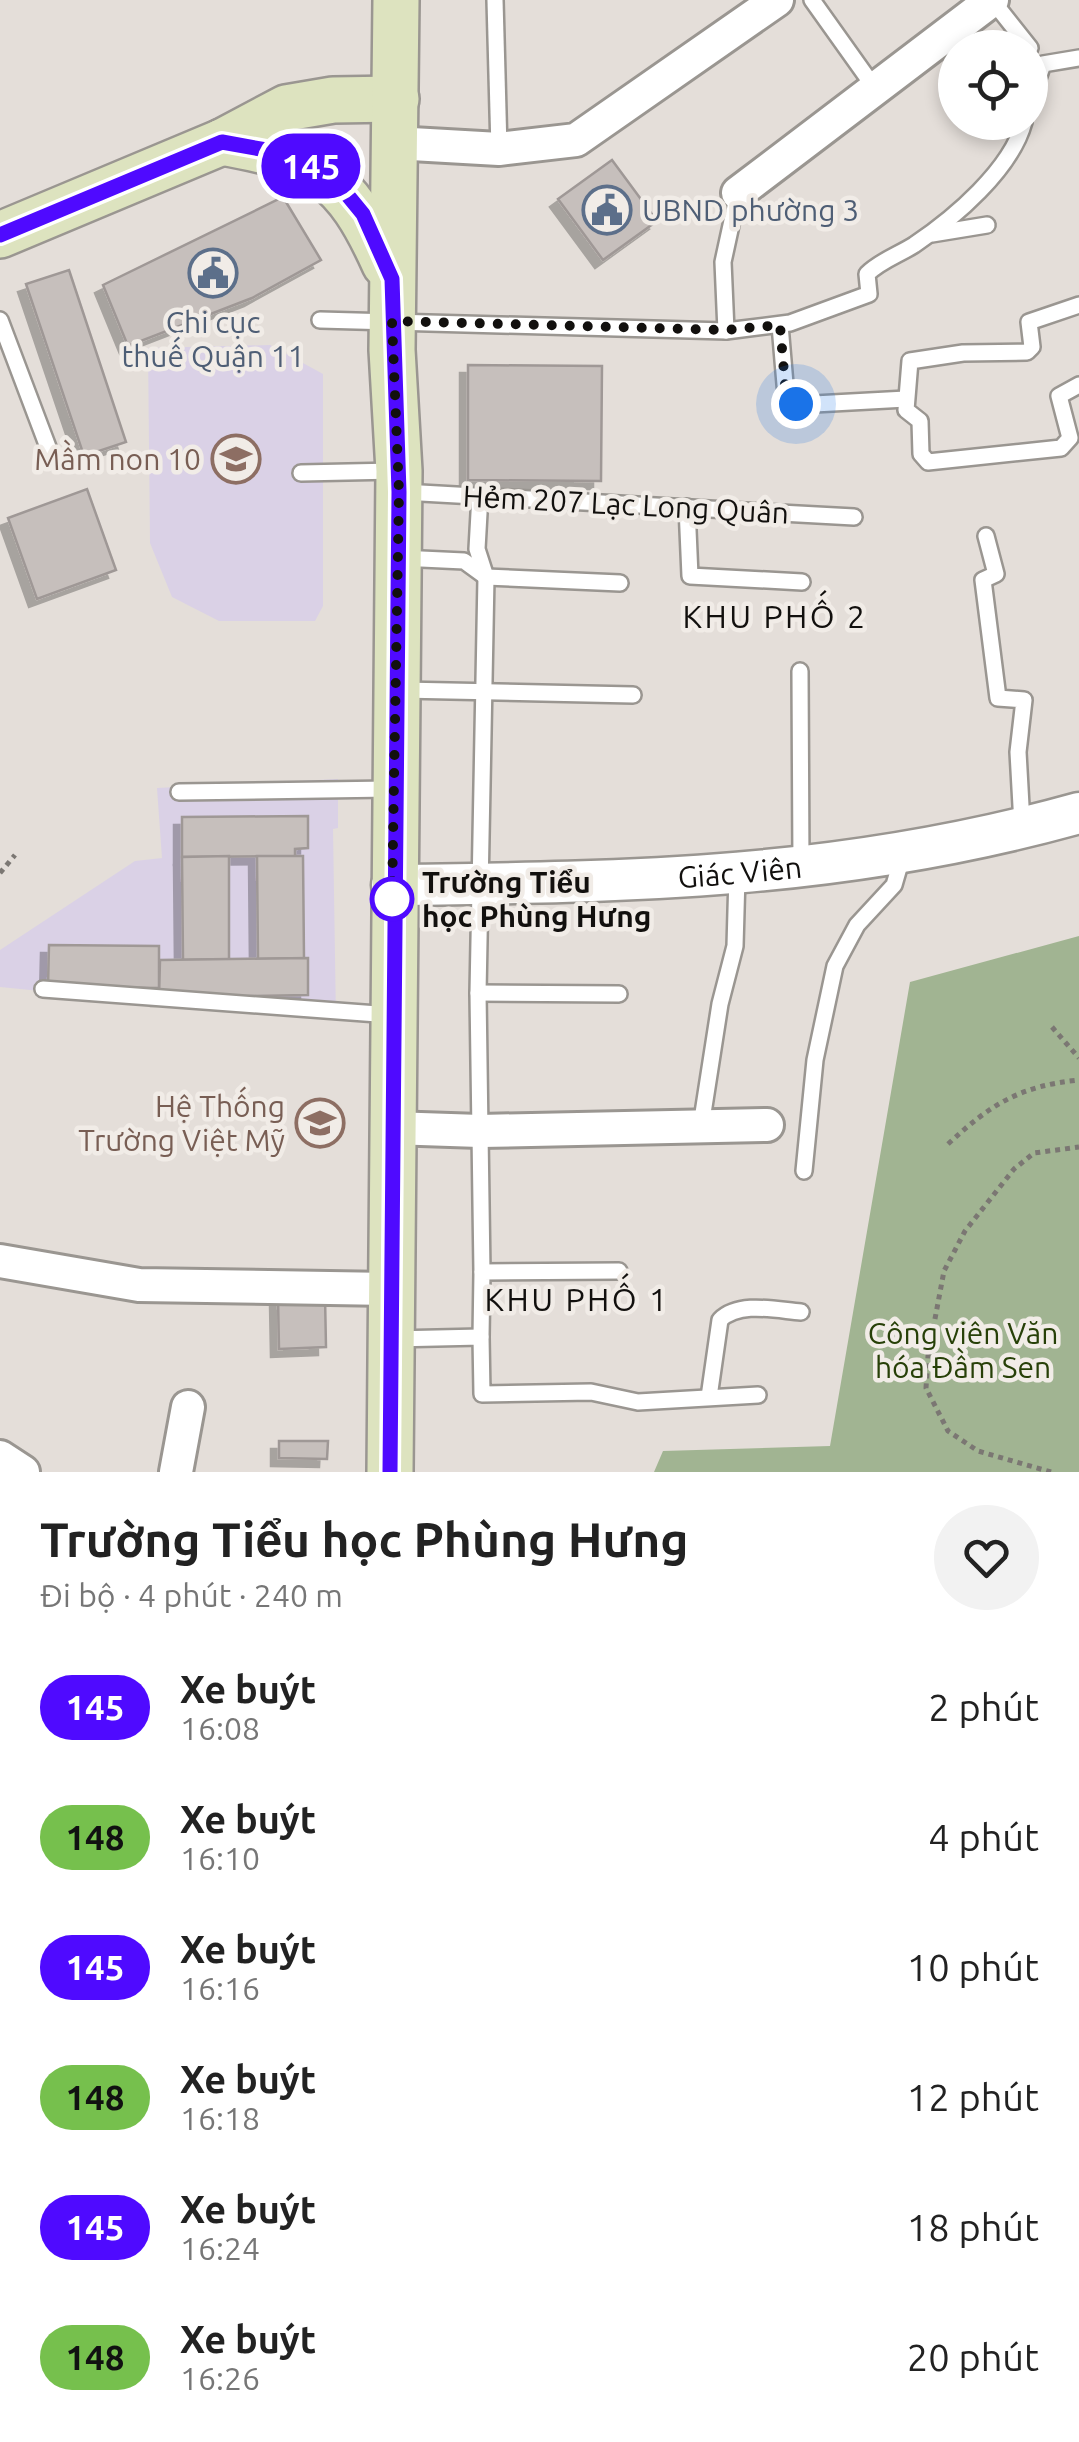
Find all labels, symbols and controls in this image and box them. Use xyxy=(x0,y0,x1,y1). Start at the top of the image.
map controls xyxy=(938,30,1048,140)
button: locate xyxy=(938,30,1048,140)
line badge: 145 xyxy=(254,134,368,198)
text: 145 xyxy=(281,146,341,186)
public building icon: UBND phường 3 xyxy=(581,184,633,236)
place label: UBND phường 3 xyxy=(642,193,859,227)
public building icon: Chi cục thuế Quận 11 xyxy=(187,247,239,299)
place label: Chi cục thuế Quận 11 xyxy=(121,305,305,373)
your location xyxy=(771,379,821,429)
school or university icon: Mầm non 10 xyxy=(210,433,262,485)
place label: Mầm non 10 xyxy=(34,439,201,476)
street label: Hẻm 207 Lạc Long Quân xyxy=(462,478,790,530)
district label: KHU PHỐ 2 xyxy=(682,590,868,634)
street label: Giác Viên xyxy=(677,849,803,894)
place label: Trường Tiểu học Phùng Hưng xyxy=(422,865,651,933)
marker: Trường Tiểu học Phùng Hưng xyxy=(371,878,413,920)
place label: Hệ Thống Trường Việt Mỹ xyxy=(78,1086,285,1157)
school or university icon: Hệ Thống Trường Việt Mỹ xyxy=(294,1097,346,1149)
district label: KHU PHỐ 1 xyxy=(484,1273,670,1317)
park label: Công viên Văn hóa Đầm Sen xyxy=(868,1316,1058,1384)
button: heart xyxy=(934,1505,1039,1610)
text: Trường Tiểu học Phùng Hưng xyxy=(40,1512,689,1566)
text: Đi bộ · 4 phút · 240 m xyxy=(40,1577,343,1613)
text: Xe buýt xyxy=(180,1668,316,1710)
text: 2 phút xyxy=(928,1686,1039,1728)
text: 145 xyxy=(65,1687,125,1727)
text: 16:08 xyxy=(180,1710,260,1746)
text: Xe buýt xyxy=(180,1798,316,1840)
text: 4 phút xyxy=(928,1816,1039,1858)
text: 148 xyxy=(65,1817,125,1857)
text: 16:10 xyxy=(180,1840,260,1876)
text: Xe buýt xyxy=(180,1928,316,1970)
text: 10 phút xyxy=(907,1946,1039,1988)
text: 145 xyxy=(65,1947,125,1987)
text: 16:16 xyxy=(180,1970,260,2006)
text: Xe buýt xyxy=(180,2058,316,2100)
text: 12 phút xyxy=(907,2076,1039,2118)
text: 148 xyxy=(65,2077,125,2117)
text: 16:18 xyxy=(180,2100,260,2136)
text: Xe buýt xyxy=(180,2188,316,2230)
text: 18 phút xyxy=(907,2206,1039,2248)
text: 145 xyxy=(65,2207,125,2247)
text: 16:24 xyxy=(180,2230,260,2266)
text: Xe buýt xyxy=(180,2318,316,2360)
text: 20 phút xyxy=(907,2336,1039,2378)
text: 148 xyxy=(65,2337,125,2377)
text: 16:26 xyxy=(180,2360,260,2396)

